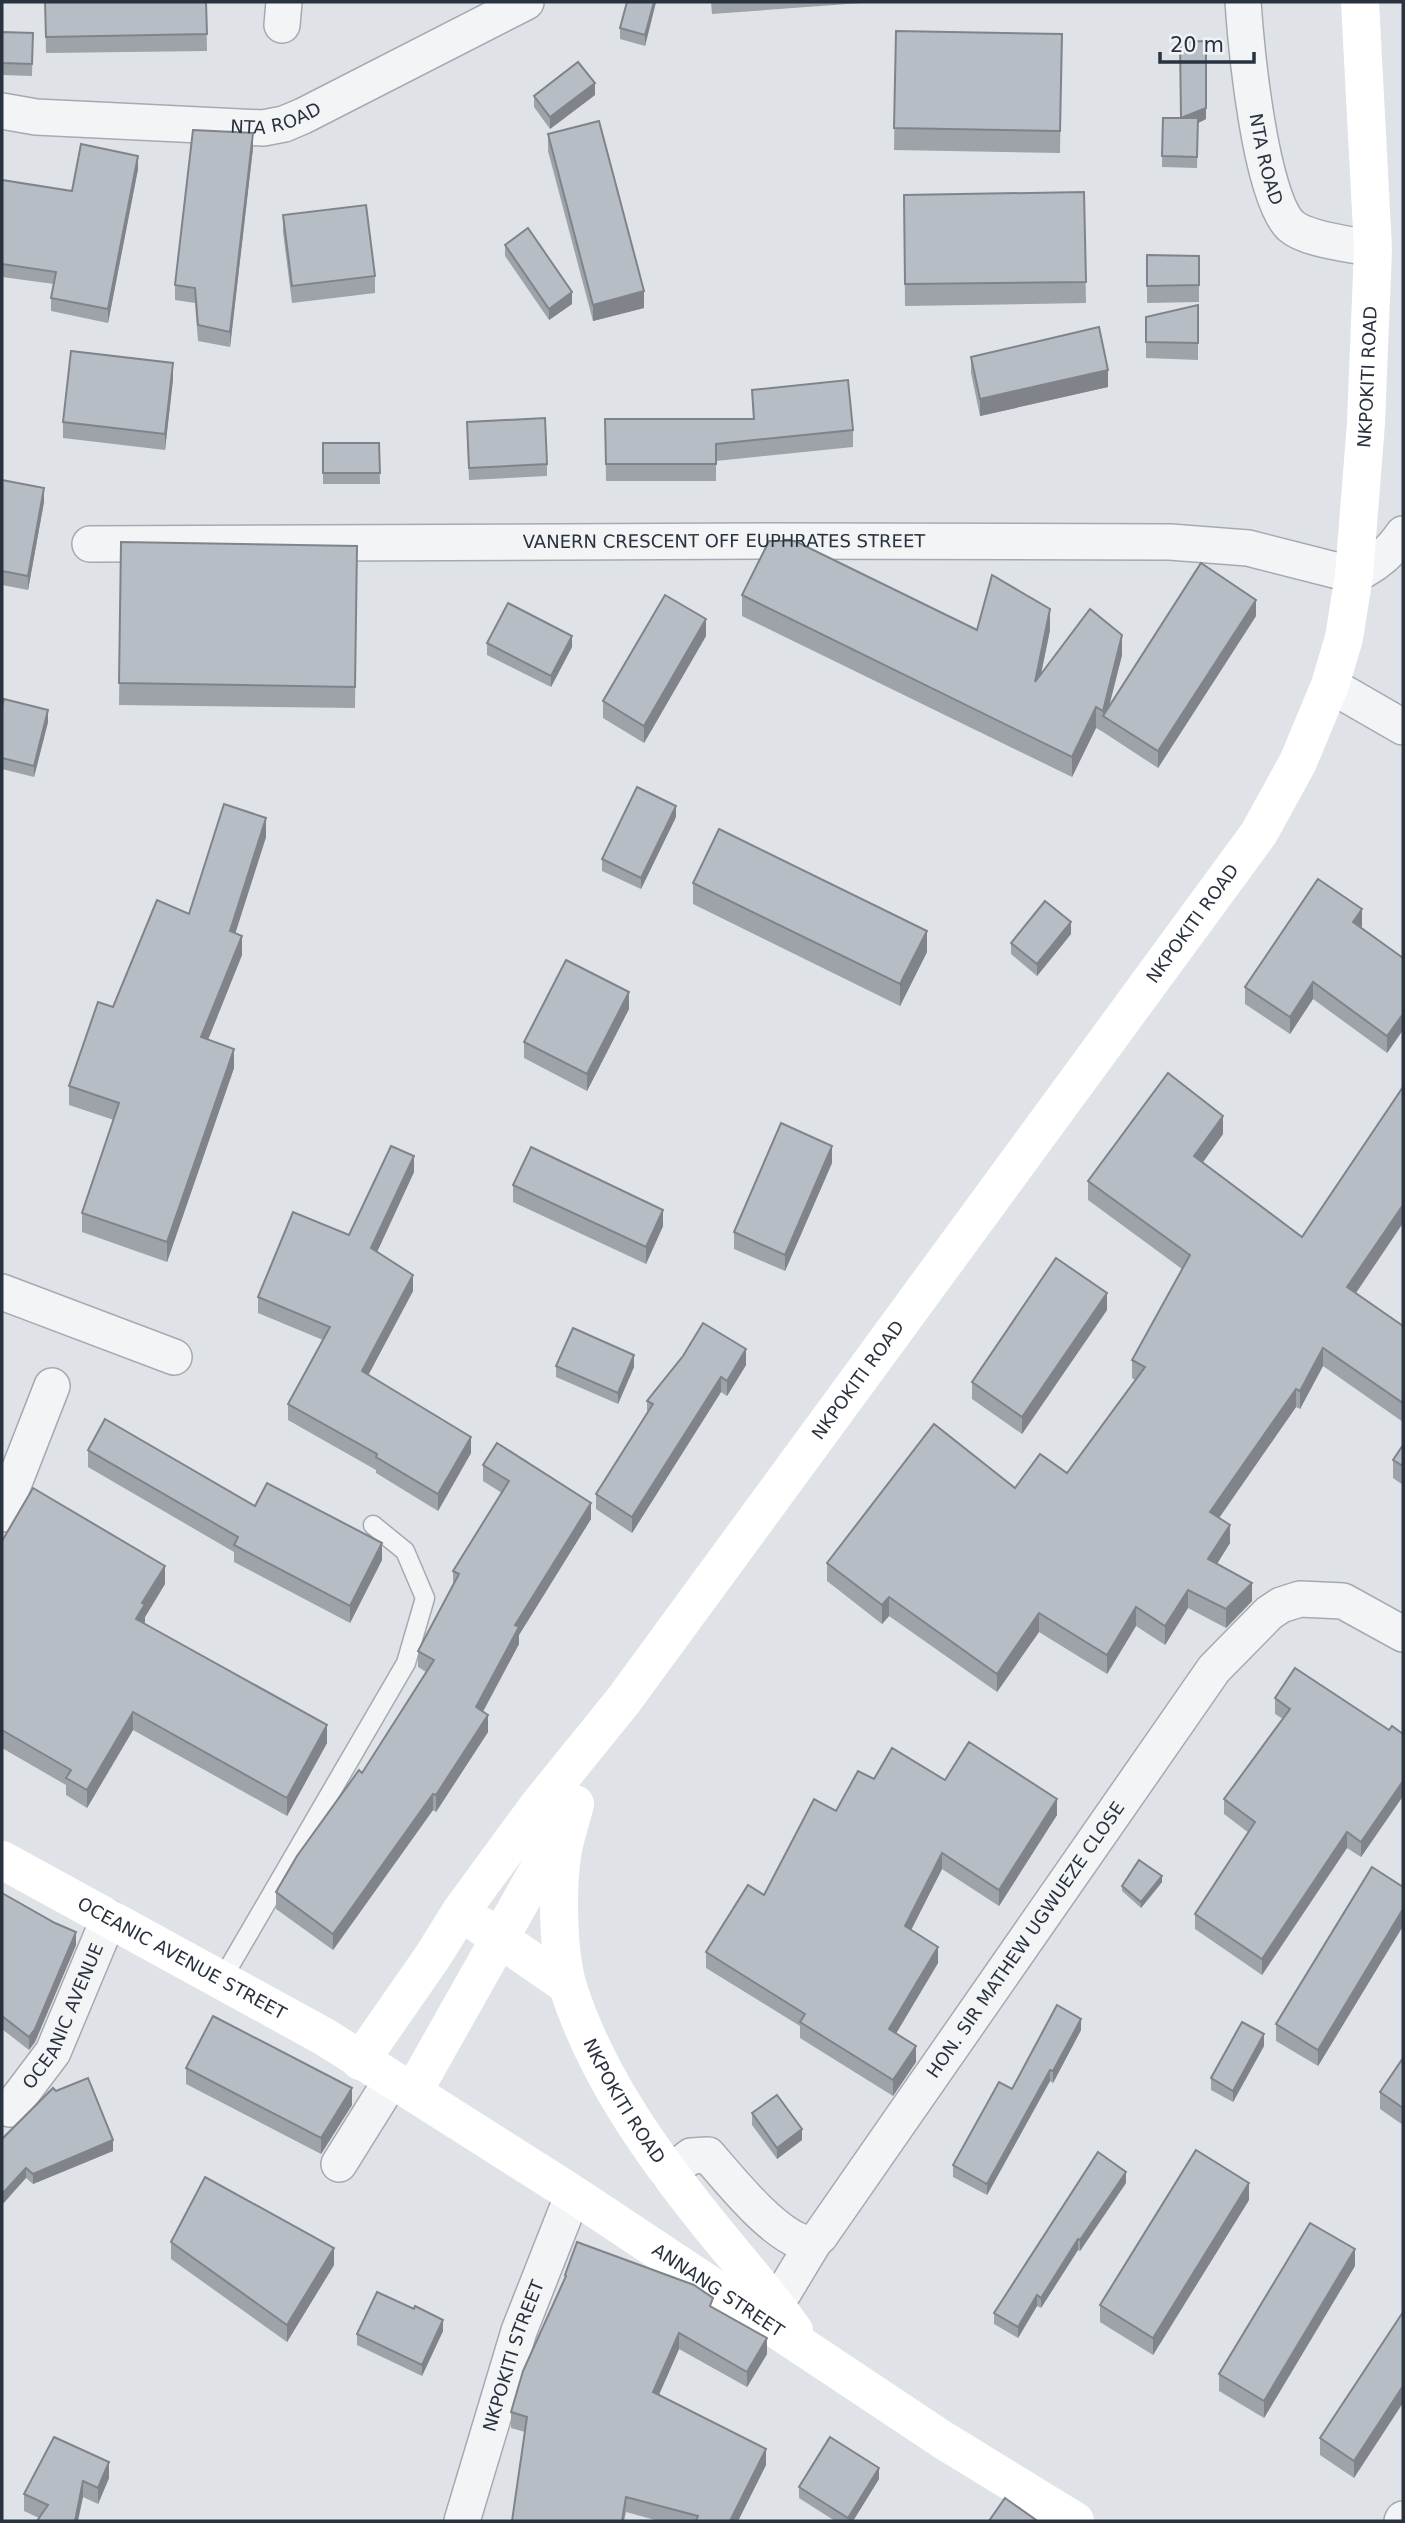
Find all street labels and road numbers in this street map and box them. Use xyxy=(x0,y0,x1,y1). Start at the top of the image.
street label: NTA ROAD xyxy=(230,98,325,138)
street label: NTA ROAD xyxy=(1246,112,1288,208)
street label: NKPOKITI ROAD xyxy=(1353,306,1381,449)
street label: VANERN CRESCENT OFF EUPHRATES STREET xyxy=(523,530,926,552)
street label: NKPOKITI ROAD xyxy=(1142,860,1243,987)
street label: NKPOKITI ROAD xyxy=(807,1316,908,1443)
street label: HON. SIR MATHEW UGWUEZE CLOSE xyxy=(922,1798,1129,2082)
street label: OCEANIC AVENUE STREET xyxy=(74,1892,291,2024)
street label: OCEANIC AVENUE xyxy=(18,1940,107,2093)
street label: NKPOKITI ROAD xyxy=(579,2035,670,2167)
street label: ANNANG STREET xyxy=(649,2239,789,2342)
street label: NKPOKITI STREET xyxy=(478,2276,548,2434)

